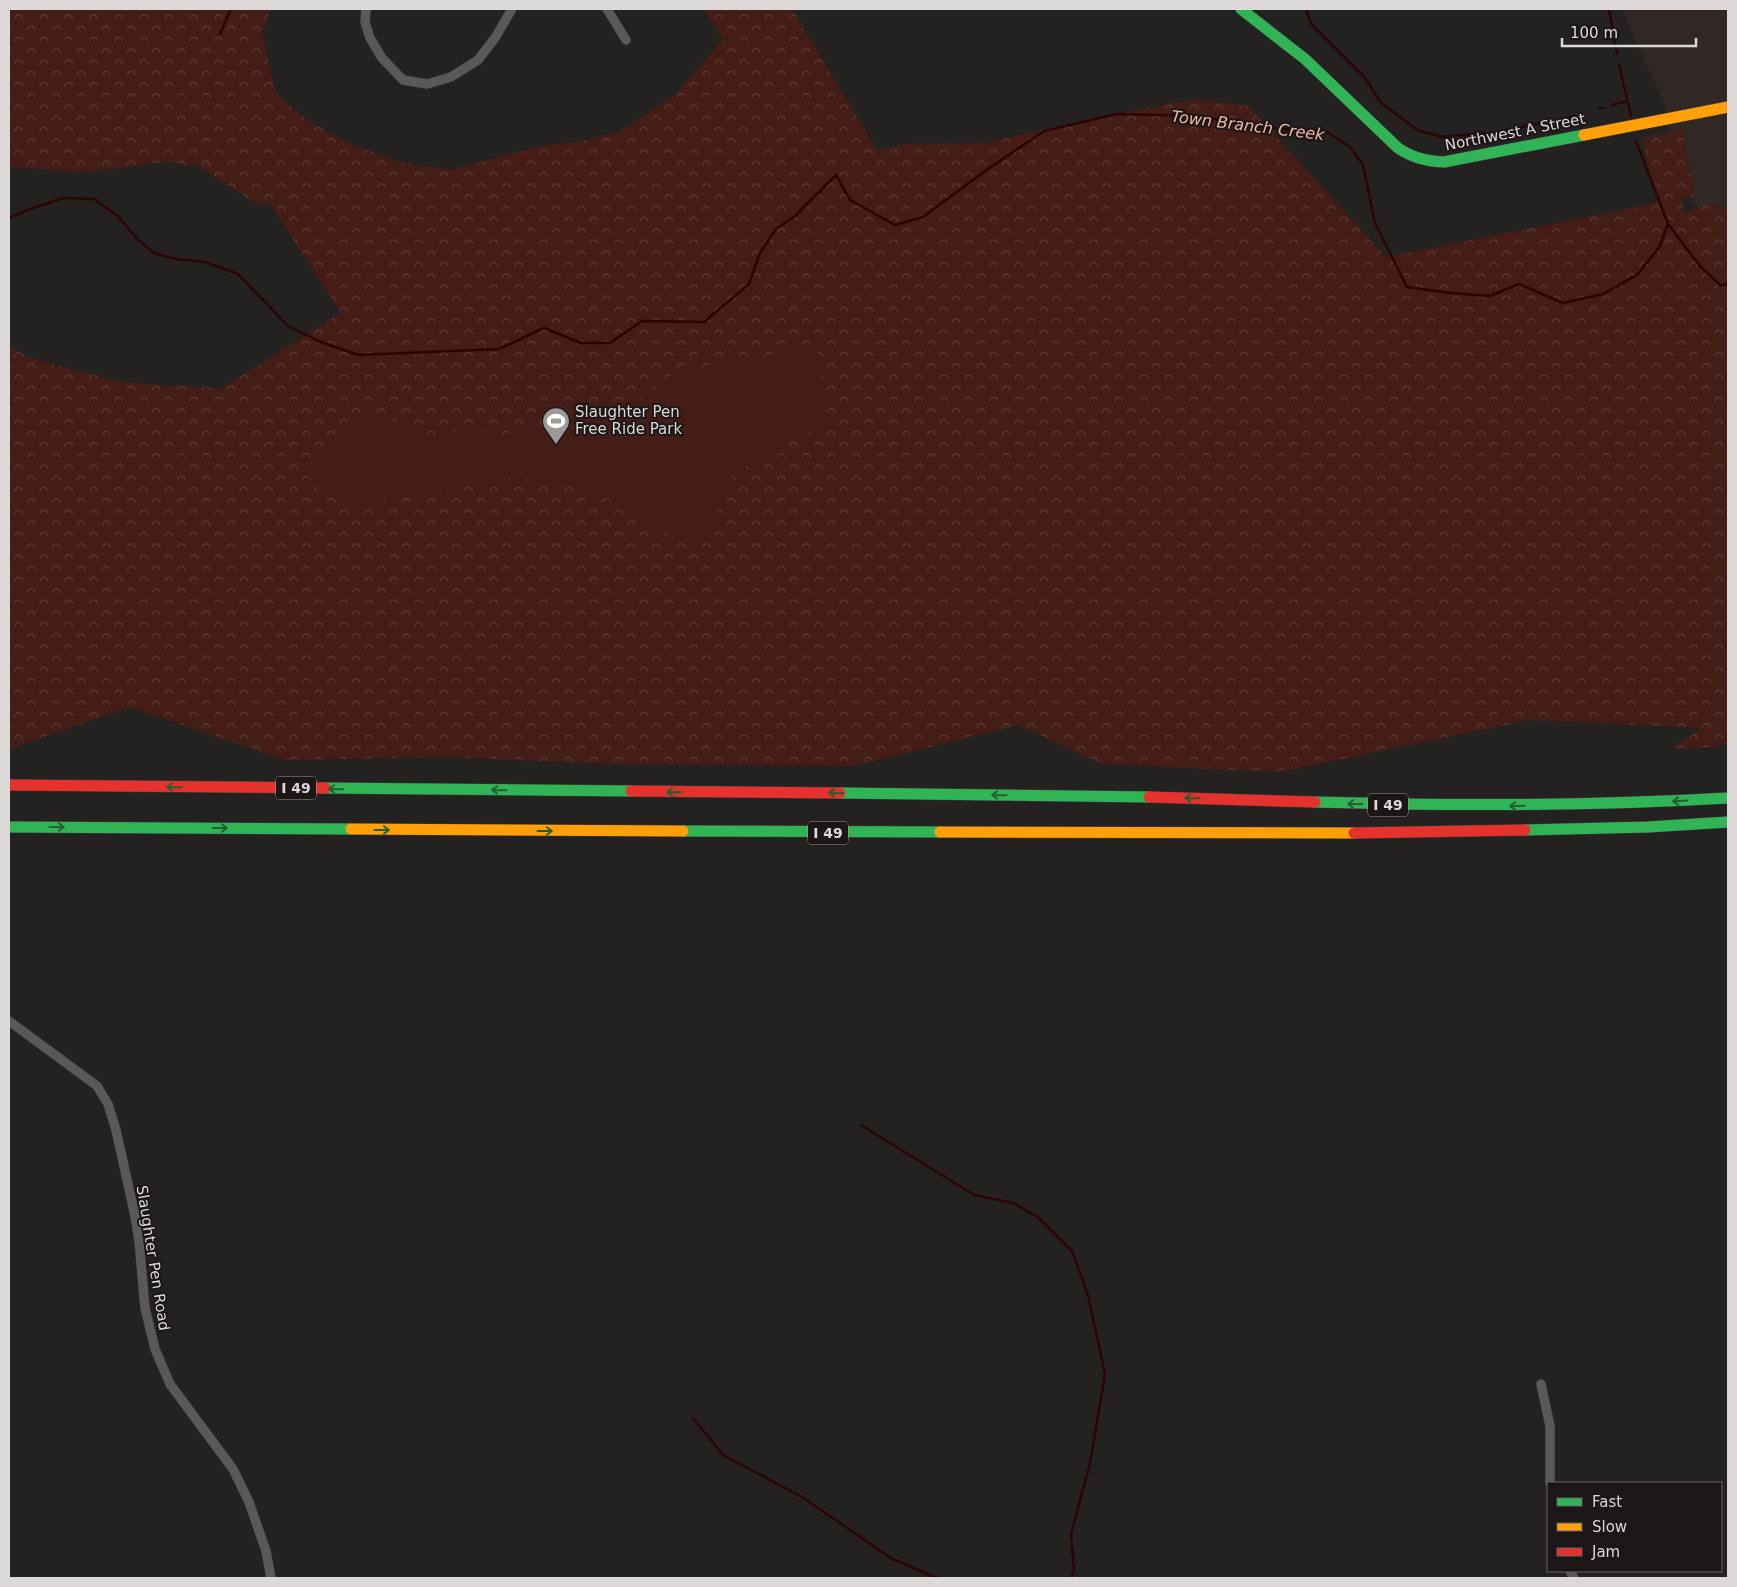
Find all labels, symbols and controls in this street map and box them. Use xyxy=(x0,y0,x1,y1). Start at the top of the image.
scale bar xyxy=(1562,15,1696,47)
text: 100 m xyxy=(1570,24,1618,42)
water label: Town Branch Creek xyxy=(1170,107,1326,144)
street label: Northwest A Street xyxy=(1443,110,1587,154)
place label: Slaughter Pen Free Ride Park xyxy=(575,403,682,438)
sports icon: Slaughter Pen Free Ride Park xyxy=(541,406,571,445)
road number: I 49 xyxy=(276,776,316,800)
one-way arrow xyxy=(166,782,182,792)
one-way arrow xyxy=(328,784,344,794)
one-way arrow xyxy=(491,785,507,795)
one-way arrow xyxy=(666,787,682,797)
one-way arrow xyxy=(829,788,845,798)
one-way arrow xyxy=(991,790,1008,800)
one-way arrow xyxy=(1185,793,1201,802)
road number: I 49 xyxy=(1368,794,1408,816)
one-way arrow xyxy=(1672,797,1688,806)
one-way arrow xyxy=(1347,799,1363,808)
one-way arrow xyxy=(1509,801,1526,811)
road number: I 49 xyxy=(808,821,848,844)
one-way arrow xyxy=(49,822,65,832)
one-way arrow xyxy=(212,824,228,833)
one-way arrow xyxy=(374,825,390,835)
one-way arrow xyxy=(536,826,553,836)
street label: Slaughter Pen Road xyxy=(133,1184,173,1332)
legend xyxy=(1547,1482,1722,1572)
text: Fast xyxy=(1592,1493,1622,1511)
text: Slow xyxy=(1592,1518,1627,1536)
text: Jam xyxy=(1591,1543,1620,1561)

